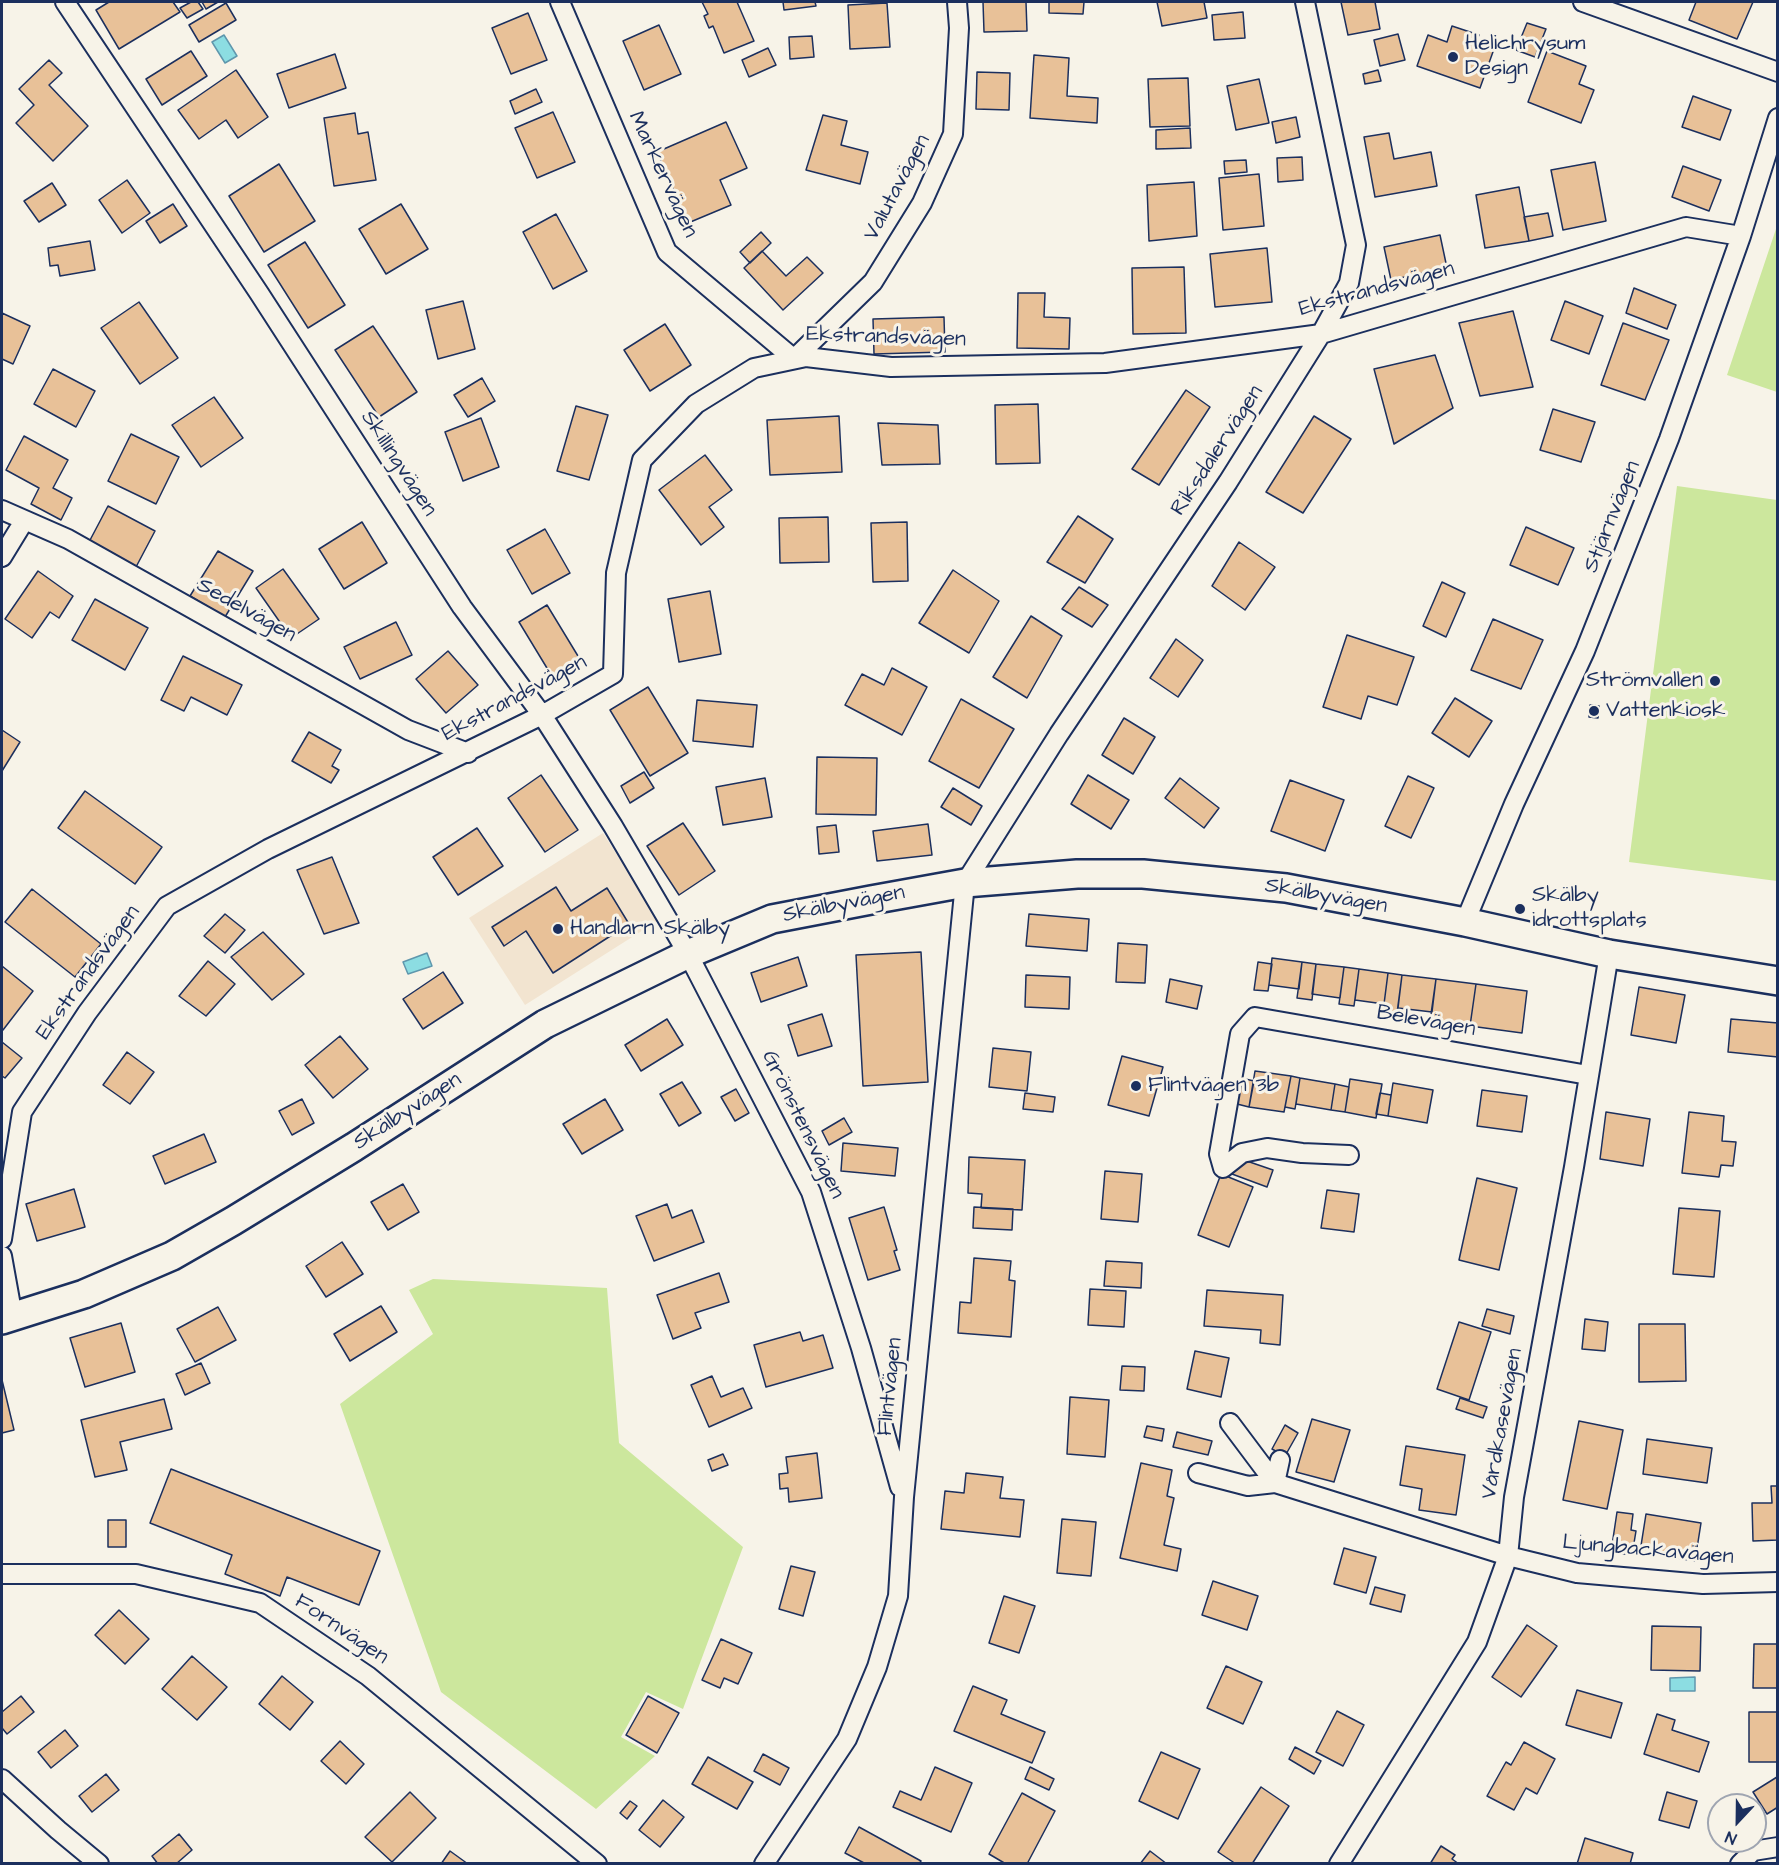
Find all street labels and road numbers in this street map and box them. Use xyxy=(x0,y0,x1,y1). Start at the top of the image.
street label: Markervägen xyxy=(621,108,703,242)
street label: Valutavägen xyxy=(859,130,937,246)
street label: Ekstrandsvägen xyxy=(1296,257,1458,323)
street label: Ekstrandsvägen xyxy=(806,322,966,354)
street label: Riksdalervägen xyxy=(1166,381,1270,521)
street label: Skillingvägen xyxy=(354,406,442,522)
street label: Stjärnvägen xyxy=(1579,457,1647,577)
street label: Sedelvägen xyxy=(192,573,300,649)
street label: Ekstrandsvägen xyxy=(438,650,592,748)
street label: Skälbyvägen xyxy=(1263,873,1389,921)
street label: Skälbyvägen xyxy=(781,880,907,930)
street label: Ekstrandsvägen xyxy=(31,901,147,1045)
street label: Belevägen xyxy=(1375,1000,1477,1044)
street label: Grönstensvägen xyxy=(755,1047,849,1203)
street label: Skälbyvägen xyxy=(349,1067,467,1157)
street label: Flintvägen xyxy=(873,1337,909,1437)
street label: Vårdkasevägen xyxy=(1477,1346,1529,1502)
street label: Ljungbackavägen xyxy=(1561,1530,1735,1572)
street label: Fornvägen xyxy=(289,1589,393,1671)

